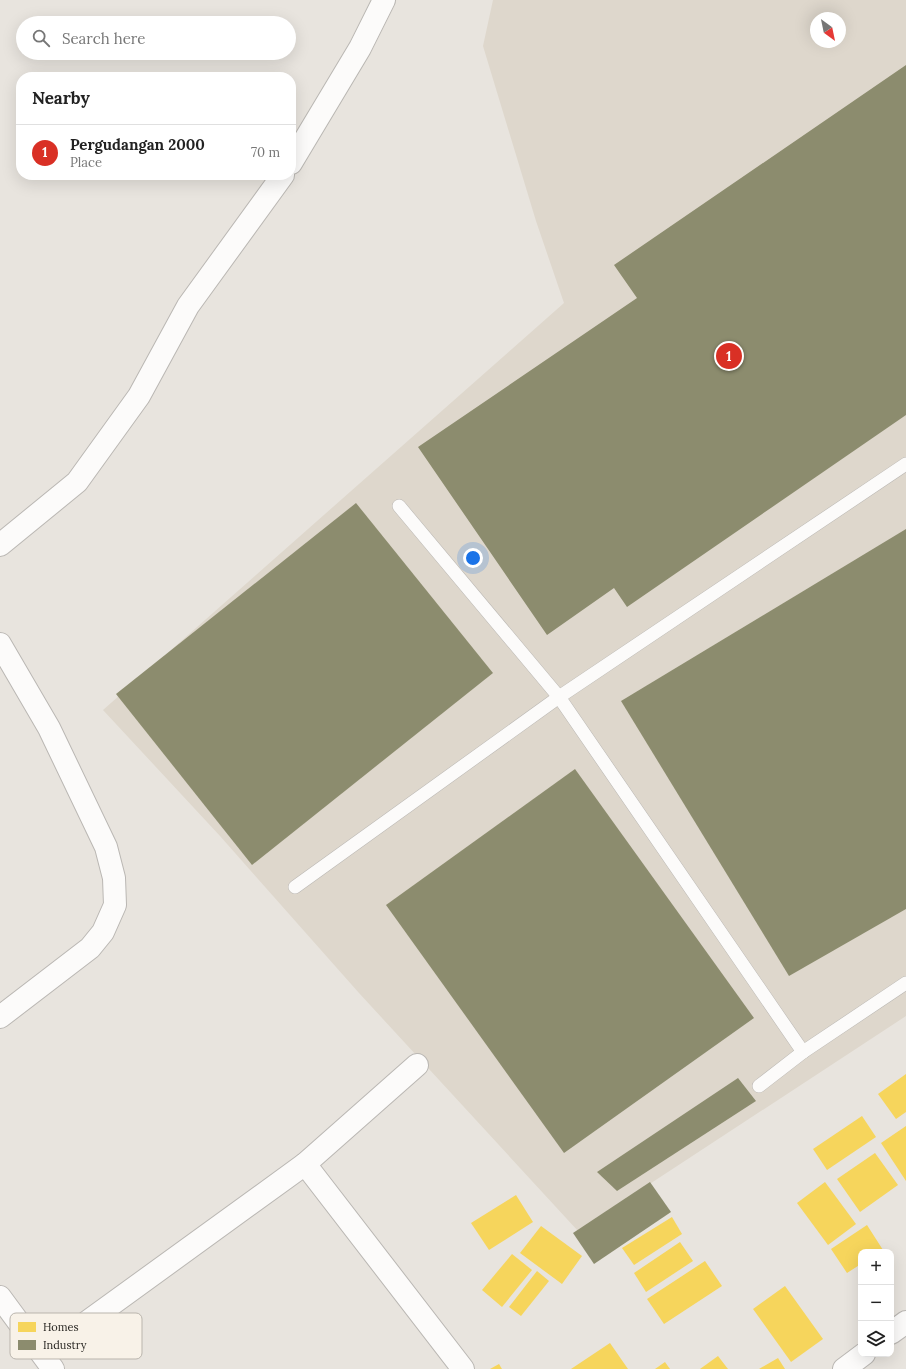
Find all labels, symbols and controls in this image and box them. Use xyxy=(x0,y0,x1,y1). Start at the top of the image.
north arrow xyxy=(810,12,846,48)
search box xyxy=(16,16,296,60)
icon: search xyxy=(30,27,52,49)
text: Search here xyxy=(62,29,145,48)
text: Nearby xyxy=(32,87,90,109)
text: Pergudangan 2000 xyxy=(70,135,205,154)
text: 1 xyxy=(42,144,48,161)
text: 70 m xyxy=(251,144,280,161)
text: Place xyxy=(70,154,102,171)
pin: 1 xyxy=(716,341,742,371)
your location xyxy=(463,548,483,568)
map controls xyxy=(858,1249,894,1357)
button: + xyxy=(858,1249,894,1285)
button: − xyxy=(858,1285,894,1321)
legend xyxy=(10,1313,142,1359)
text: Homes xyxy=(43,1320,79,1334)
button: layers xyxy=(858,1321,894,1357)
text: Industry xyxy=(43,1338,87,1352)

